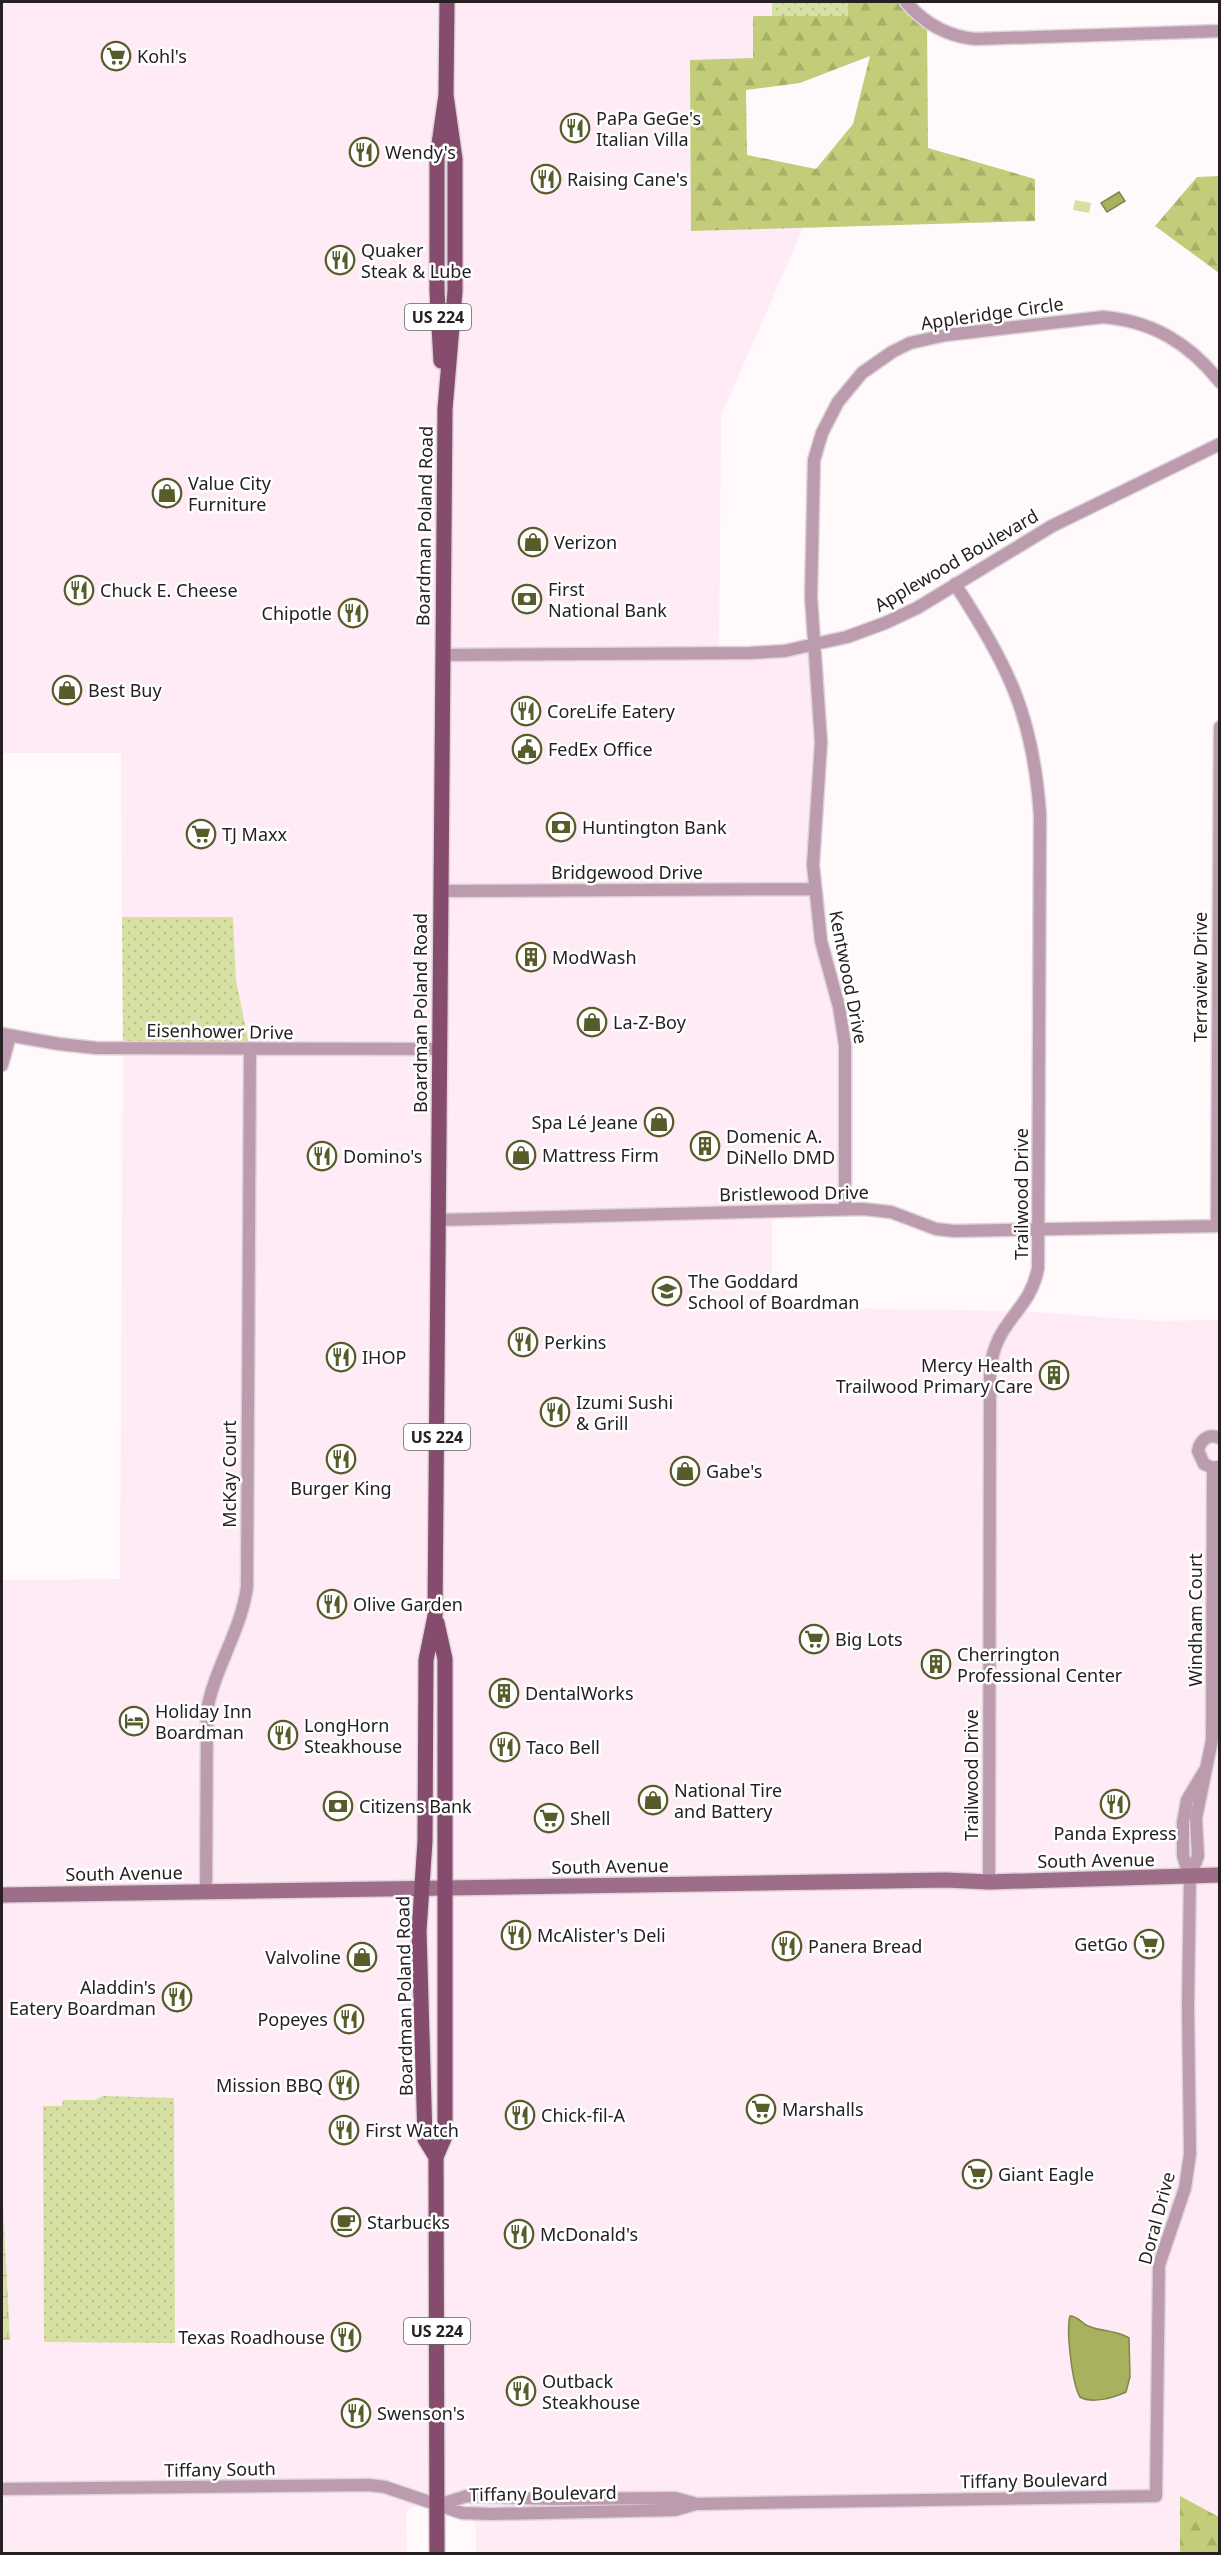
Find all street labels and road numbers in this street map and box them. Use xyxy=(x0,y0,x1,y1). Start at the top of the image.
street label: Appleridge Circle xyxy=(919,291,1065,335)
road number: US 224 xyxy=(405,304,471,330)
street label: Boardman Poland Road xyxy=(410,426,438,626)
street label: Applewood Boulevard xyxy=(870,503,1042,617)
street label: Bridgewood Drive xyxy=(551,860,703,884)
street label: Kentwood Drive xyxy=(824,908,874,1046)
street label: Terraview Drive xyxy=(1188,912,1212,1042)
street label: Boardman Poland Road xyxy=(408,913,432,1113)
street label: Eisenhower Drive xyxy=(146,1018,294,1044)
street label: Trailwood Drive xyxy=(1009,1128,1033,1260)
street label: Bristlewood Drive xyxy=(719,1180,869,1206)
street label: McKay Court xyxy=(217,1420,241,1528)
road number: US 224 xyxy=(404,1424,470,1450)
street label: Windham Court xyxy=(1183,1553,1207,1687)
street label: Trailwood Drive xyxy=(959,1709,983,1841)
street label: South Avenue xyxy=(1037,1847,1155,1873)
street label: South Avenue xyxy=(551,1853,669,1879)
street label: South Avenue xyxy=(65,1860,183,1886)
street label: Boardman Poland Road xyxy=(390,1896,418,2096)
street label: Doral Drive xyxy=(1132,2169,1180,2267)
road number: US 224 xyxy=(404,2318,470,2344)
street label: Tiffany South xyxy=(164,2456,276,2482)
street label: Tiffany Boulevard xyxy=(960,2467,1108,2493)
street label: Tiffany Boulevard xyxy=(469,2480,617,2506)

